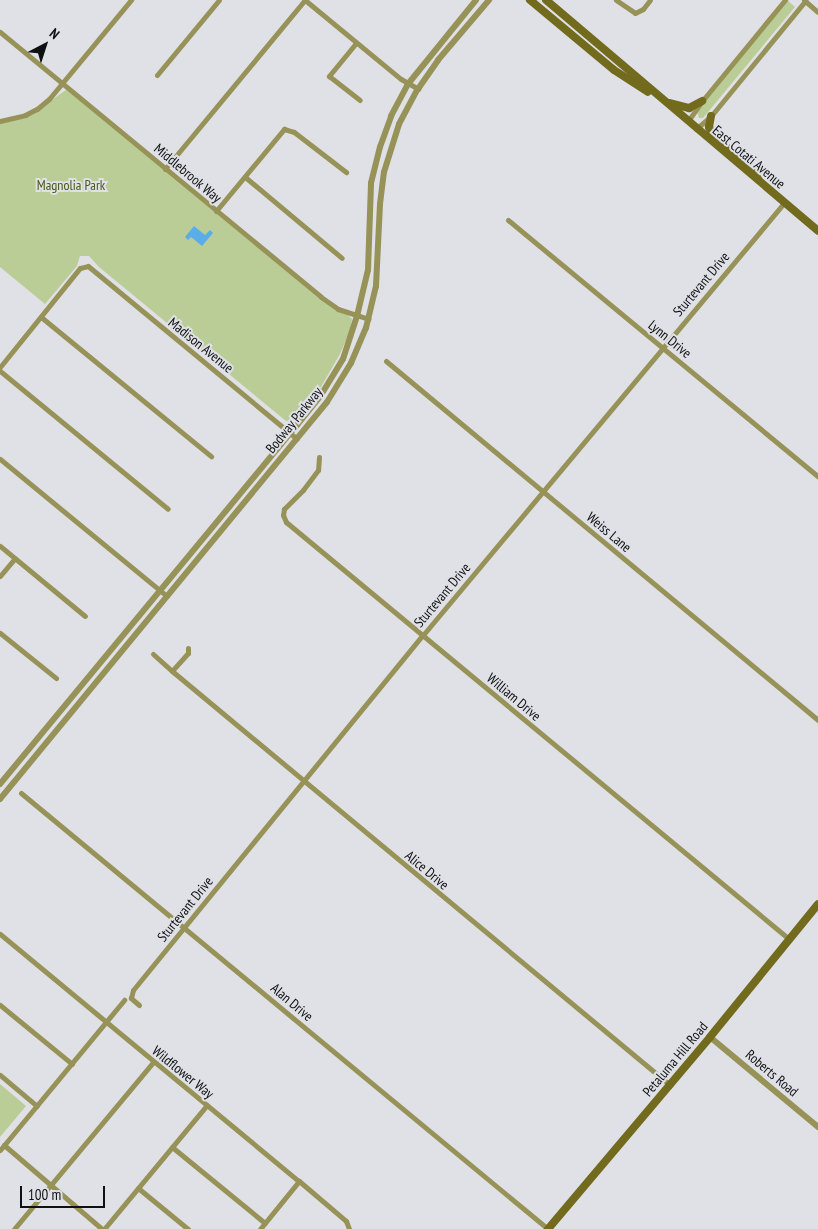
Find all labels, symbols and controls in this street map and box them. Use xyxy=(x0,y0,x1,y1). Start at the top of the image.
north arrow xyxy=(20,20,70,70)
text: N xyxy=(46,24,63,43)
street label: East Cotati Avenue xyxy=(709,122,789,192)
street label: Middlebrook Way xyxy=(151,140,225,206)
park label: Magnolia Park xyxy=(37,177,105,193)
street label: Sturtevant Drive xyxy=(669,248,733,320)
street label: Madison Avenue xyxy=(165,314,237,376)
street label: Lynn Drive xyxy=(645,317,695,361)
street label: Bodway Parkway xyxy=(262,383,326,457)
street label: Weiss Lane xyxy=(583,508,635,556)
street label: Sturtevant Drive xyxy=(410,559,474,631)
street label: William Drive xyxy=(484,670,544,724)
street label: Alice Drive xyxy=(402,847,452,893)
street label: Sturtevant Drive xyxy=(154,873,216,945)
street label: Alan Drive xyxy=(267,979,317,1025)
street label: Petaluma Hill Road xyxy=(639,1018,711,1100)
street label: Wildflower Way xyxy=(149,1042,217,1102)
street label: Roberts Road xyxy=(742,1046,802,1100)
scale bar xyxy=(22,1176,108,1208)
text: 100 m xyxy=(28,1185,61,1204)

